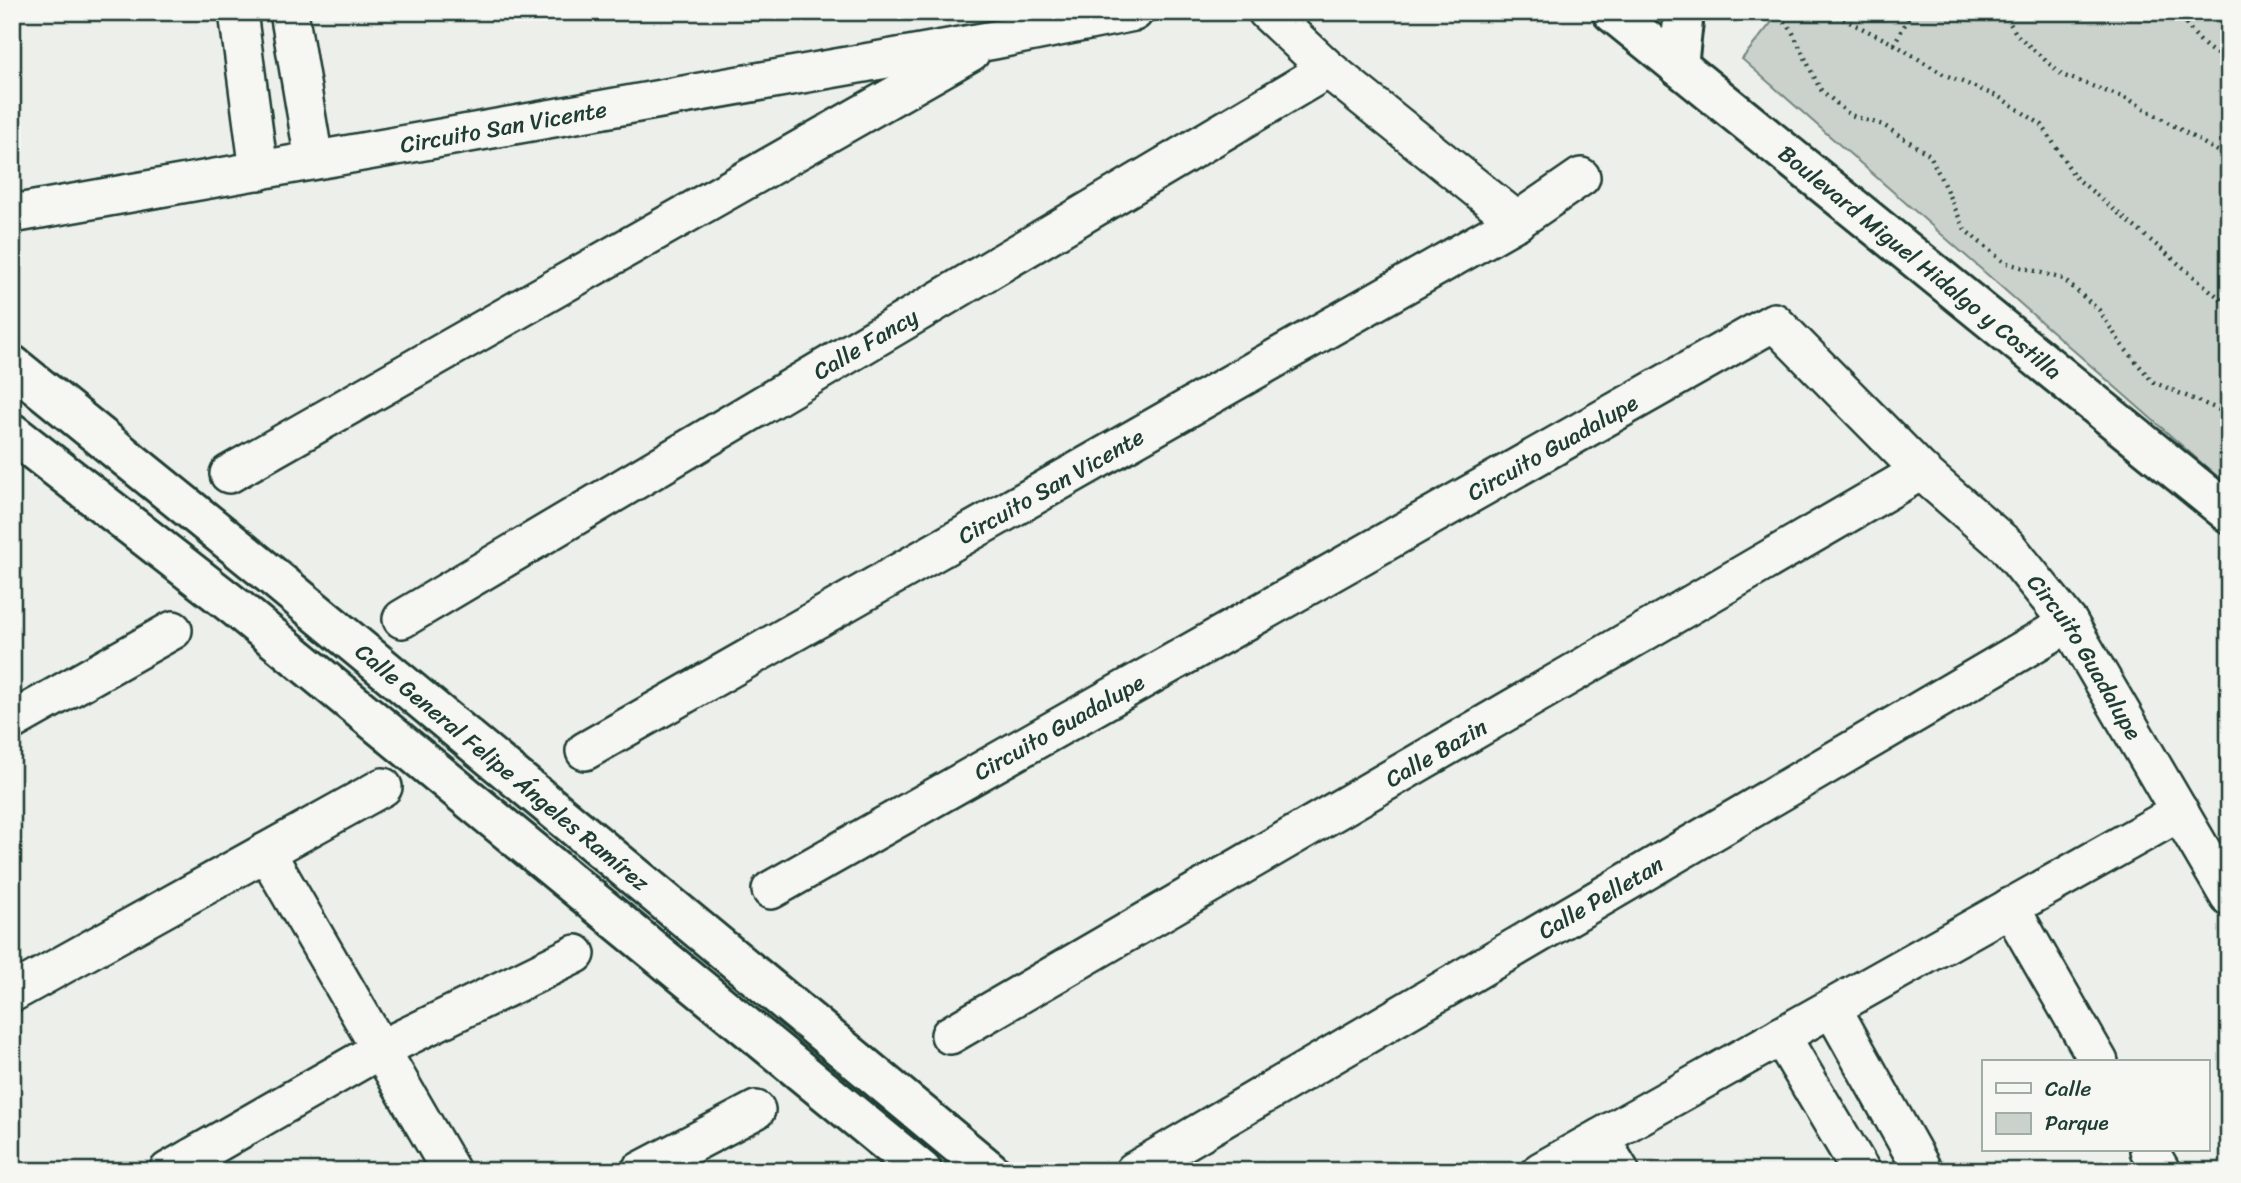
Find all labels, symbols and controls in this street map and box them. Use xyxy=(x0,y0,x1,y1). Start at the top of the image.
street label: Circuito San Vicente xyxy=(397,89,610,166)
street label: Boulevard Miguel Hidalgo y Costilla xyxy=(1769,134,2071,391)
street label: Calle Fancy xyxy=(805,297,926,392)
street label: Circuito Guadalupe xyxy=(1459,383,1646,513)
street label: Circuito San Vicente xyxy=(950,417,1152,556)
street label: Circuito Guadalupe xyxy=(2016,565,2153,748)
street label: Calle General Felipe Ángeles Ramírez xyxy=(345,632,660,903)
street label: Circuito Guadalupe xyxy=(966,662,1153,792)
street label: Calle Bazin xyxy=(1377,707,1495,799)
street label: Calle Pelletan xyxy=(1530,844,1672,951)
legend xyxy=(1982,1060,2210,1152)
text: Calle xyxy=(2045,1070,2092,1108)
text: Parque xyxy=(2045,1104,2109,1142)

